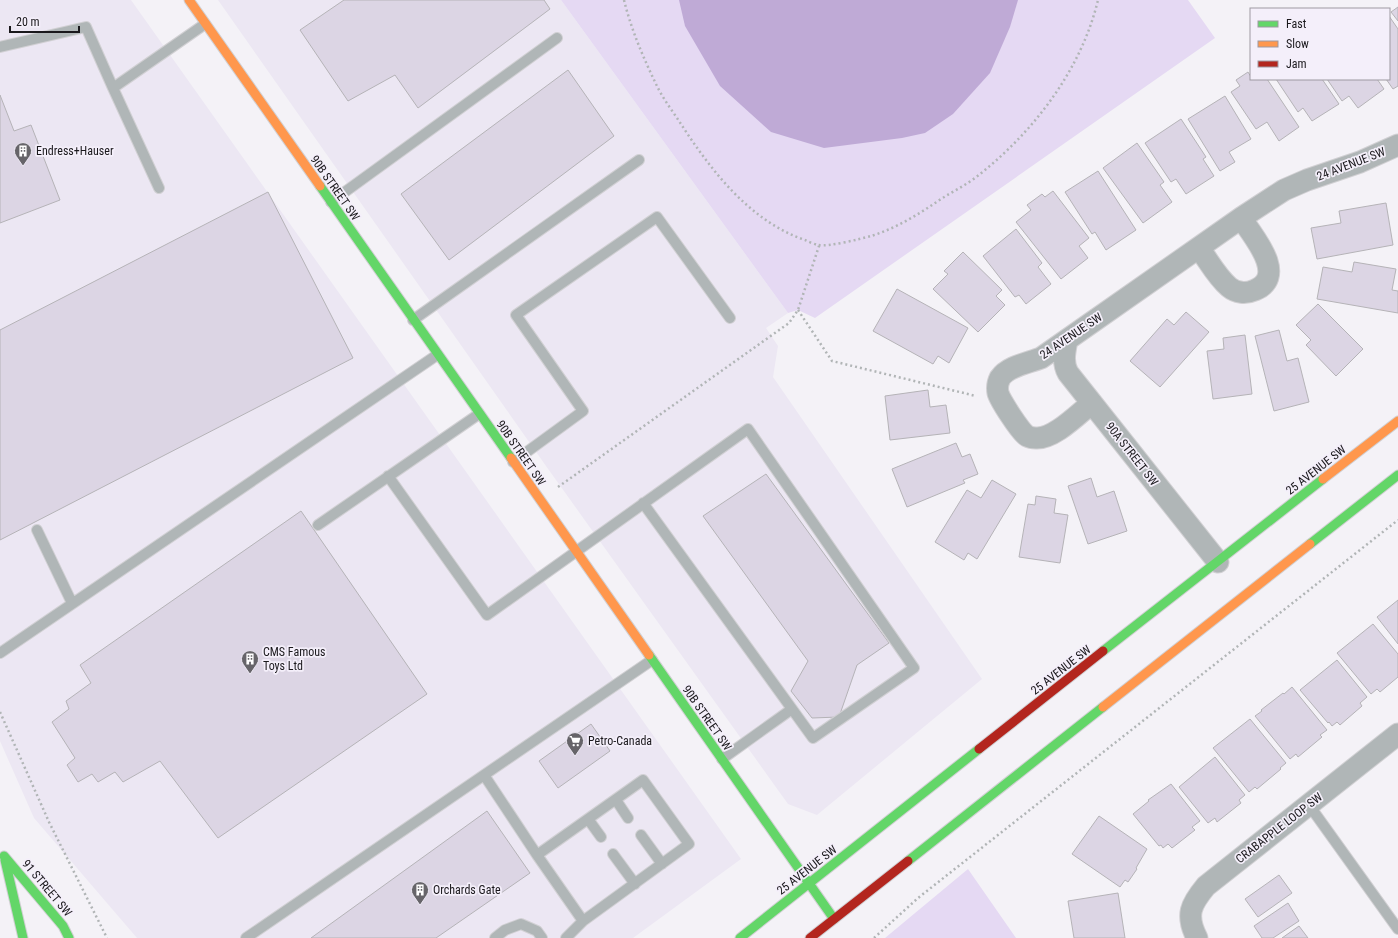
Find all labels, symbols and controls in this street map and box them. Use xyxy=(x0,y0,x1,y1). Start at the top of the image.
scale bar xyxy=(10,8,79,34)
legend xyxy=(1250,8,1390,80)
text: 20 m xyxy=(16,15,40,29)
text: Fast xyxy=(1286,17,1307,31)
text: Slow xyxy=(1286,37,1309,51)
text: Jam xyxy=(1286,57,1307,71)
building icon: Endress+Hauser xyxy=(13,141,33,166)
place label: Endress+Hauser xyxy=(36,144,114,158)
street label: 24 AVENUE SW xyxy=(1315,145,1387,183)
street label: 90B STREET SW xyxy=(307,153,363,223)
street label: 24 AVENUE SW xyxy=(1037,310,1105,362)
street label: 90B STREET SW xyxy=(493,418,549,488)
street label: 90A STREET SW xyxy=(1103,420,1161,488)
street label: 25 AVENUE SW xyxy=(1283,442,1349,498)
street label: 25 AVENUE SW xyxy=(1028,642,1094,698)
place label: CMS Famous Toys Ltd xyxy=(263,645,326,673)
building icon: CMS Famous Toys Ltd xyxy=(240,649,260,674)
street label: 90B STREET SW xyxy=(679,683,735,753)
supermarket icon: Petro-Canada xyxy=(565,731,585,756)
place label: Petro-Canada xyxy=(588,734,652,748)
street label: CRABAPPLE LOOP SW xyxy=(1233,790,1325,866)
street label: 25 AVENUE SW xyxy=(774,842,840,898)
street label: 91 STREET SW xyxy=(19,857,75,919)
building icon: Orchards Gate xyxy=(410,880,430,905)
place label: Orchards Gate xyxy=(433,883,501,897)

